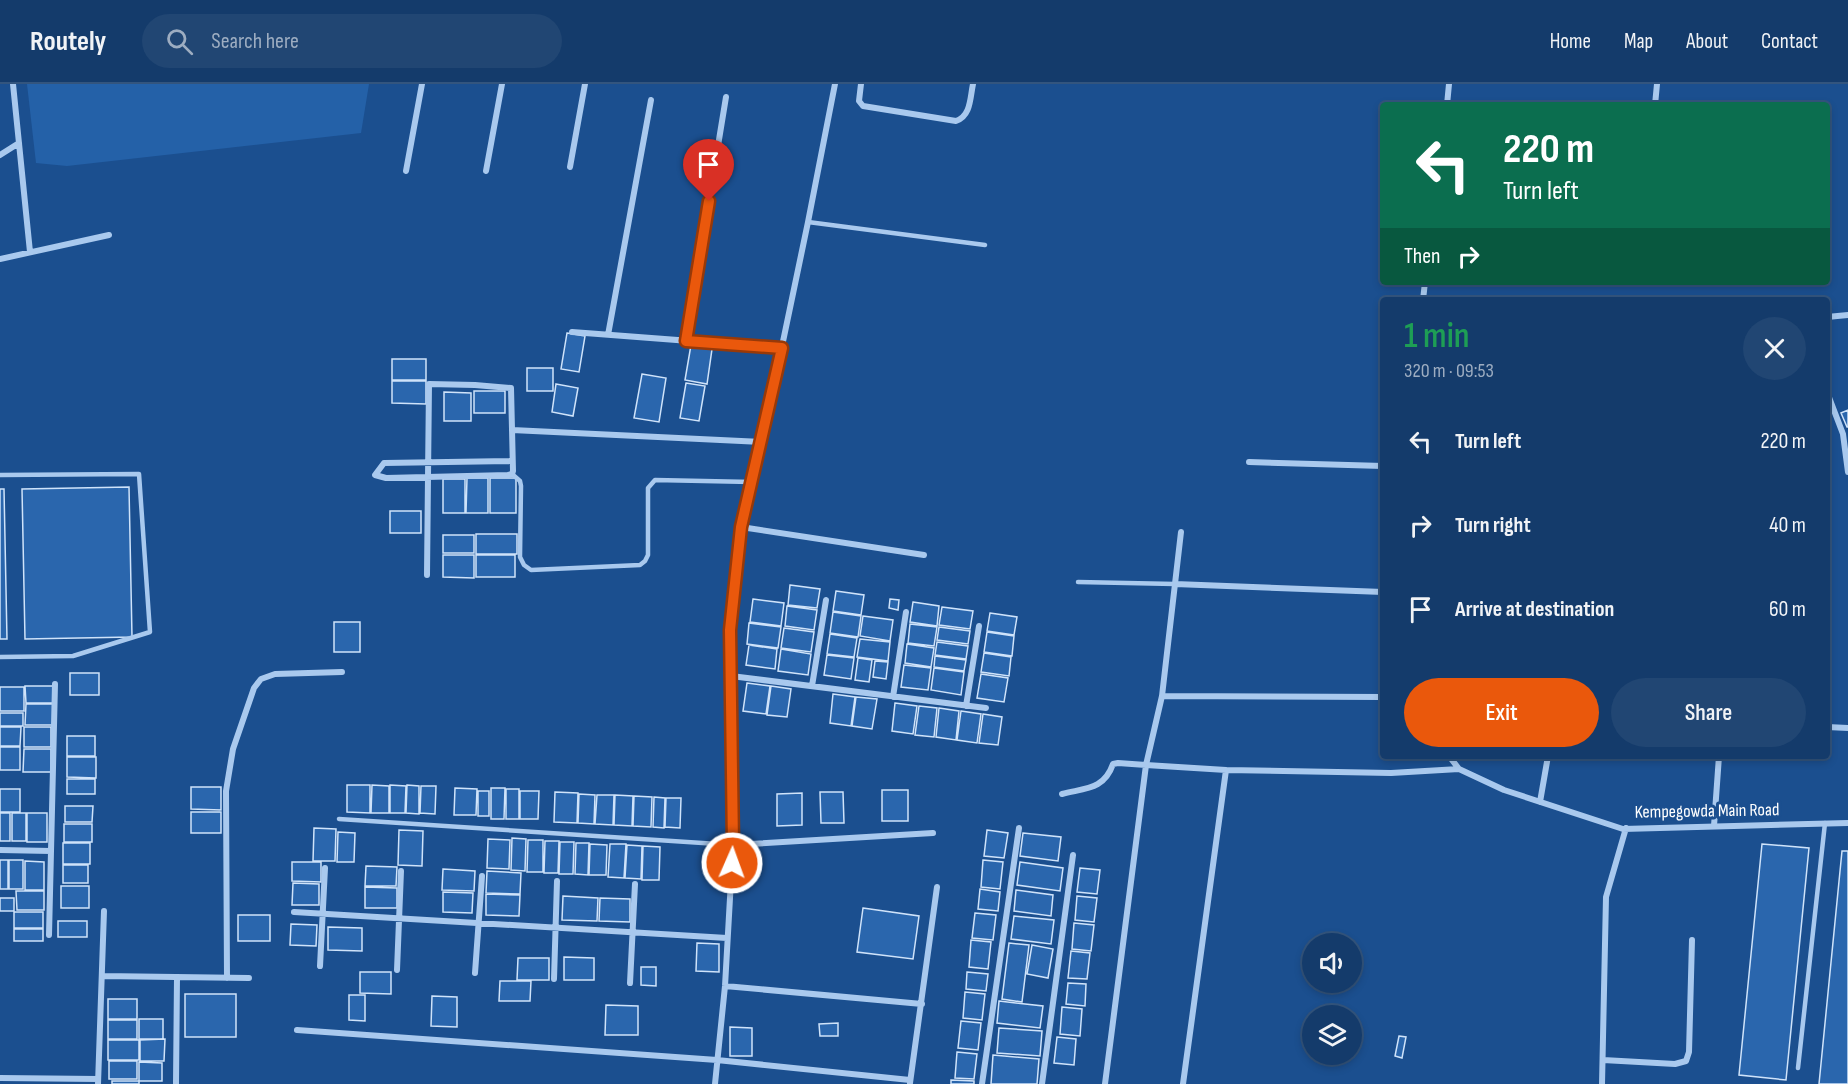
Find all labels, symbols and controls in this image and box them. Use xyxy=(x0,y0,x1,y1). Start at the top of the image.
search box xyxy=(142,14,562,68)
text: Routely xyxy=(30,25,106,58)
icon: search xyxy=(163,25,196,58)
text: Search here xyxy=(211,28,299,55)
text: Home xyxy=(1550,29,1591,54)
text: Map xyxy=(1624,29,1653,54)
text: About xyxy=(1686,29,1728,54)
text: Contact xyxy=(1761,29,1818,54)
text: 220 m xyxy=(1503,124,1594,175)
icon: left xyxy=(1404,126,1482,204)
pin xyxy=(683,139,734,201)
icon: arrive xyxy=(692,148,725,181)
text: Turn left xyxy=(1503,175,1579,207)
icon: right xyxy=(1452,240,1485,273)
text: Then xyxy=(1404,243,1440,270)
text: 1 min xyxy=(1404,315,1469,358)
button: close xyxy=(1743,317,1806,380)
text: 320 m · 09:53 xyxy=(1404,359,1494,383)
icon: left xyxy=(1404,425,1437,458)
text: Turn left xyxy=(1455,428,1521,455)
text: 220 m xyxy=(1760,428,1806,455)
icon: right xyxy=(1404,509,1437,542)
text: Turn right xyxy=(1455,512,1531,539)
text: 40 m xyxy=(1769,512,1806,539)
icon: arrive xyxy=(1404,593,1437,626)
text: Arrive at destination xyxy=(1455,596,1614,623)
text: 60 m xyxy=(1769,596,1806,623)
button: Exit xyxy=(1404,678,1599,747)
button: Share xyxy=(1611,678,1806,747)
street label: Kempegowda Main Road xyxy=(1634,799,1780,823)
position arrow xyxy=(700,831,764,895)
map controls xyxy=(1302,933,1362,1065)
button: sound xyxy=(1302,933,1362,993)
button: layers xyxy=(1302,1005,1362,1065)

